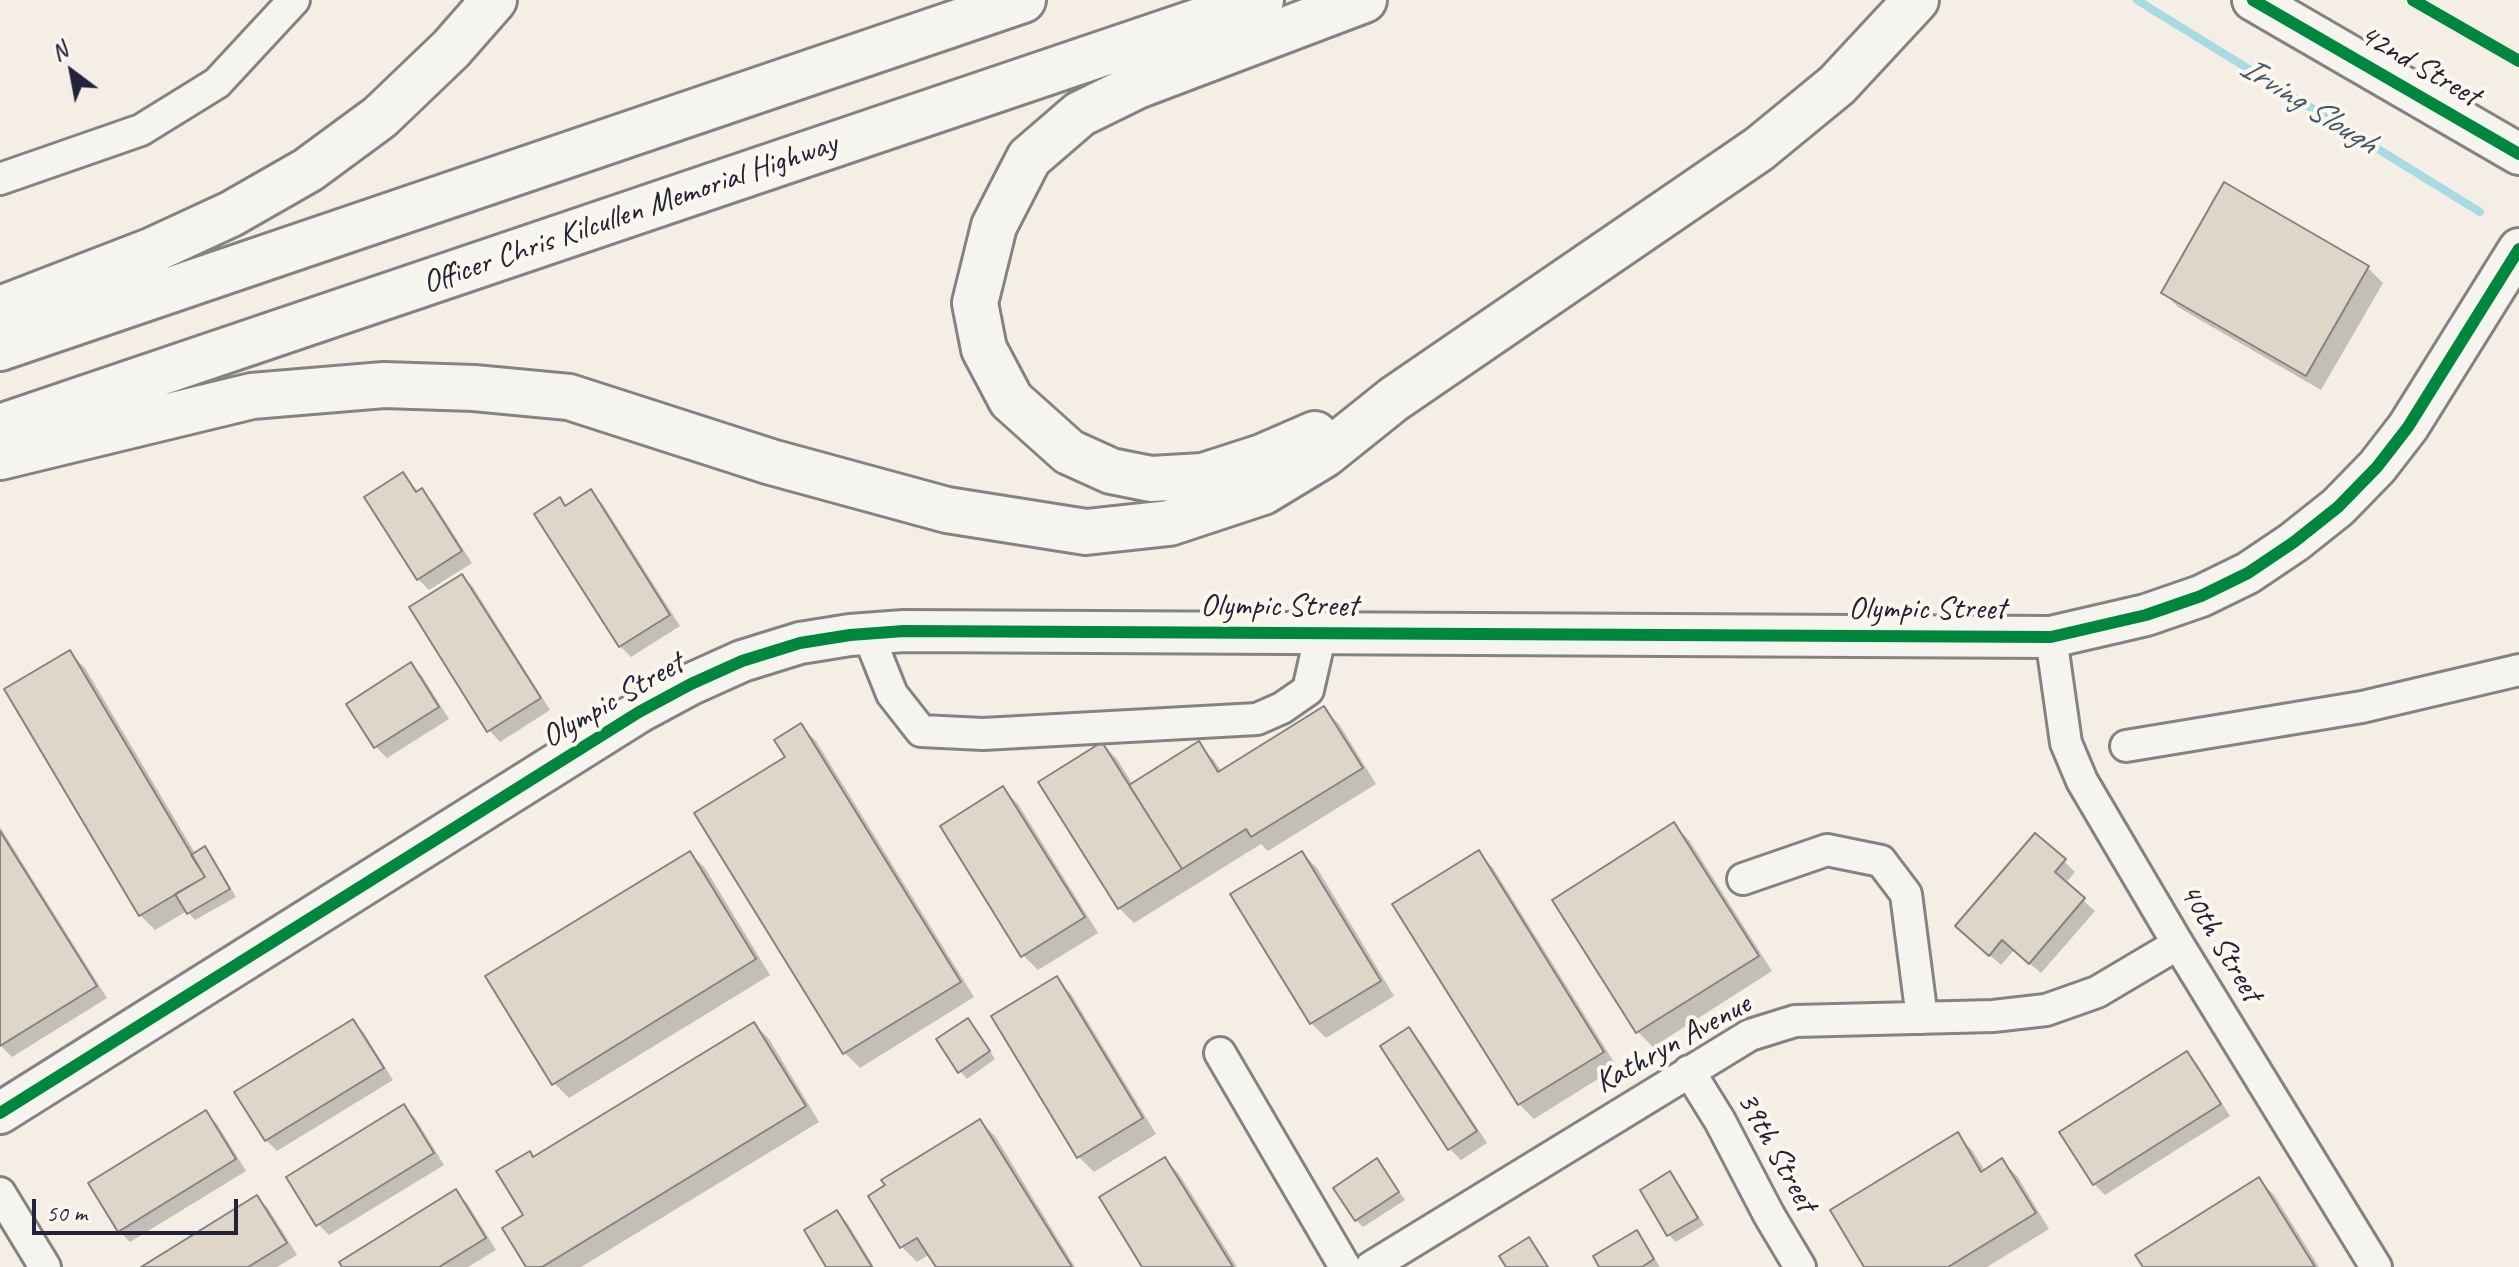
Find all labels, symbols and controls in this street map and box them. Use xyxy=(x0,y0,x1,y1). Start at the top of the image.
street label: 42nd Street xyxy=(2352,16,2486,116)
north arrow xyxy=(32,32,112,112)
text: N xyxy=(46,36,72,67)
water label: Irving Slough xyxy=(2232,48,2384,164)
street label: Officer Chris Kilcullen Memorial Highway xyxy=(418,125,842,303)
street label: Olympic Street xyxy=(1200,588,1358,626)
street label: Olympic Street xyxy=(1848,591,2006,629)
street label: Olympic Street xyxy=(535,645,691,757)
street label: 40th Street xyxy=(2170,877,2270,1009)
street label: Kathryn Avenue xyxy=(1589,986,1757,1102)
street label: 39th Street xyxy=(1727,1085,1825,1219)
scale bar xyxy=(36,1183,242,1233)
text: 50 m xyxy=(46,1198,87,1228)

